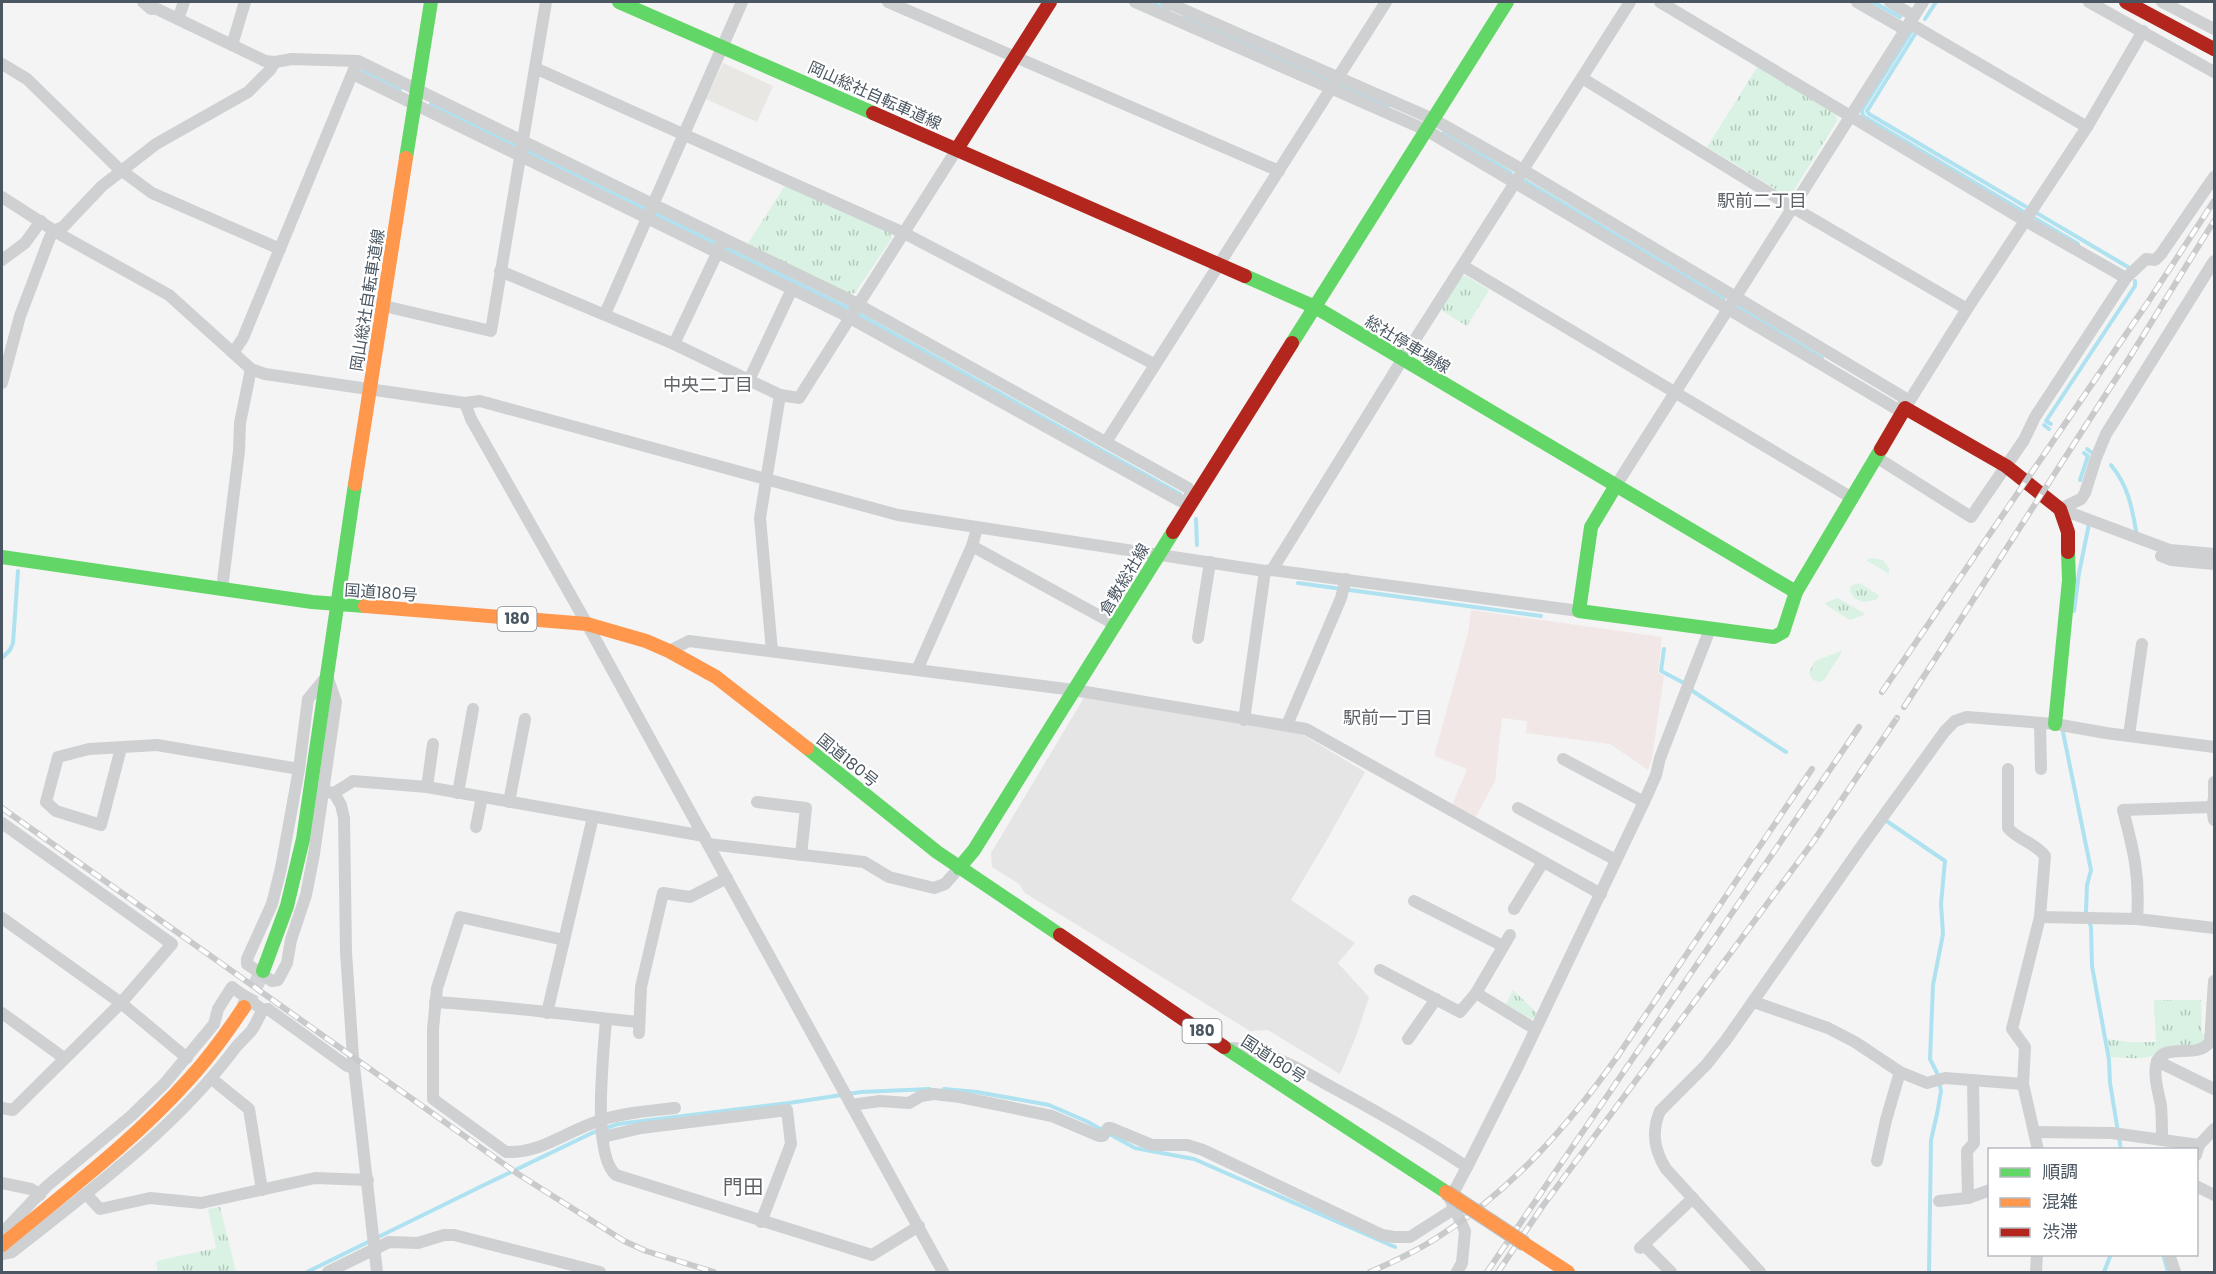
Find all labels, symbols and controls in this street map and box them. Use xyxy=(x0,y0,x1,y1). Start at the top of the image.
street label: 岡山総社自転車道線 xyxy=(804,56,945,135)
district label: 駅前二丁目 xyxy=(1717,188,1807,213)
street label: 岡山総社自転車道線 xyxy=(345,227,390,373)
street label: 総社停車場線 xyxy=(1361,310,1455,379)
district label: 中央二丁目 xyxy=(663,372,753,397)
street label: 倉敷総社線 xyxy=(1094,539,1155,619)
street label: 国道180号 xyxy=(344,578,418,607)
road number: 180 xyxy=(498,607,536,631)
district label: 駅前一丁目 xyxy=(1343,705,1433,730)
street label: 国道180号 xyxy=(812,728,883,792)
road number: 180 xyxy=(1182,1019,1222,1043)
street label: 国道180号 xyxy=(1237,1030,1311,1089)
legend xyxy=(1988,1148,2198,1256)
text: 順調 xyxy=(2042,1159,2078,1184)
district label: 門田 xyxy=(723,1173,763,1201)
text: 混雑 xyxy=(2042,1189,2078,1214)
text: 渋滞 xyxy=(2042,1219,2078,1244)

